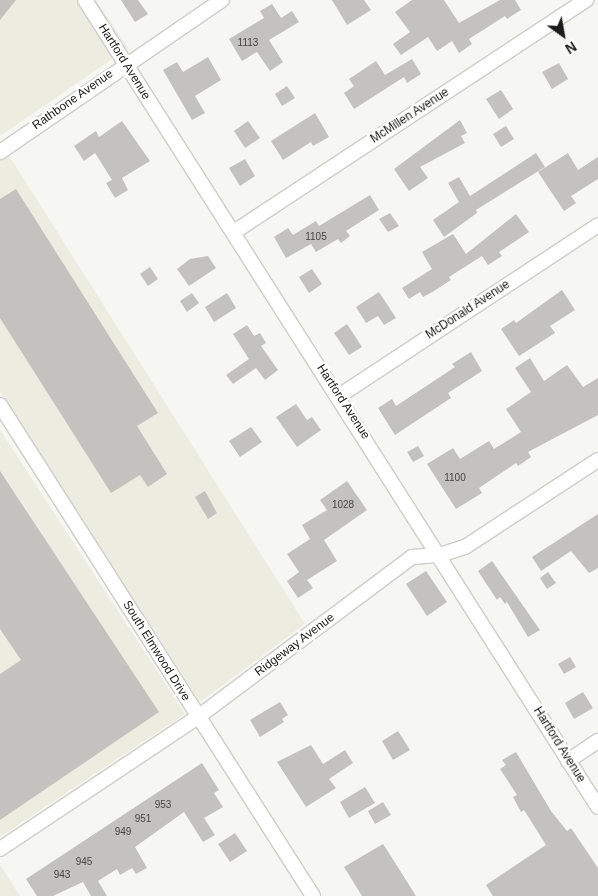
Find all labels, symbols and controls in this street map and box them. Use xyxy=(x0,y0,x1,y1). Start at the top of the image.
north arrow xyxy=(538,10,588,60)
street label: Hartford Avenue xyxy=(95,21,153,103)
house number: 1113 xyxy=(238,37,258,49)
text: N xyxy=(562,38,579,57)
street label: Rathbone Avenue xyxy=(30,67,116,133)
street label: McMillen Avenue xyxy=(368,85,452,147)
house number: 1105 xyxy=(305,231,327,243)
street label: McDonald Avenue xyxy=(423,277,513,343)
street label: Hartford Avenue xyxy=(313,362,373,442)
house number: 1100 xyxy=(444,472,466,484)
house number: 1028 xyxy=(332,499,354,511)
street label: South Elmwood Drive xyxy=(119,598,193,704)
street label: Ridgeway Avenue xyxy=(252,610,338,680)
street label: Hartford Avenue xyxy=(530,704,588,786)
house number: 953 xyxy=(155,799,171,811)
house number: 951 xyxy=(135,813,151,825)
house number: 949 xyxy=(115,826,131,838)
house number: 945 xyxy=(76,856,92,868)
house number: 943 xyxy=(54,869,70,881)

